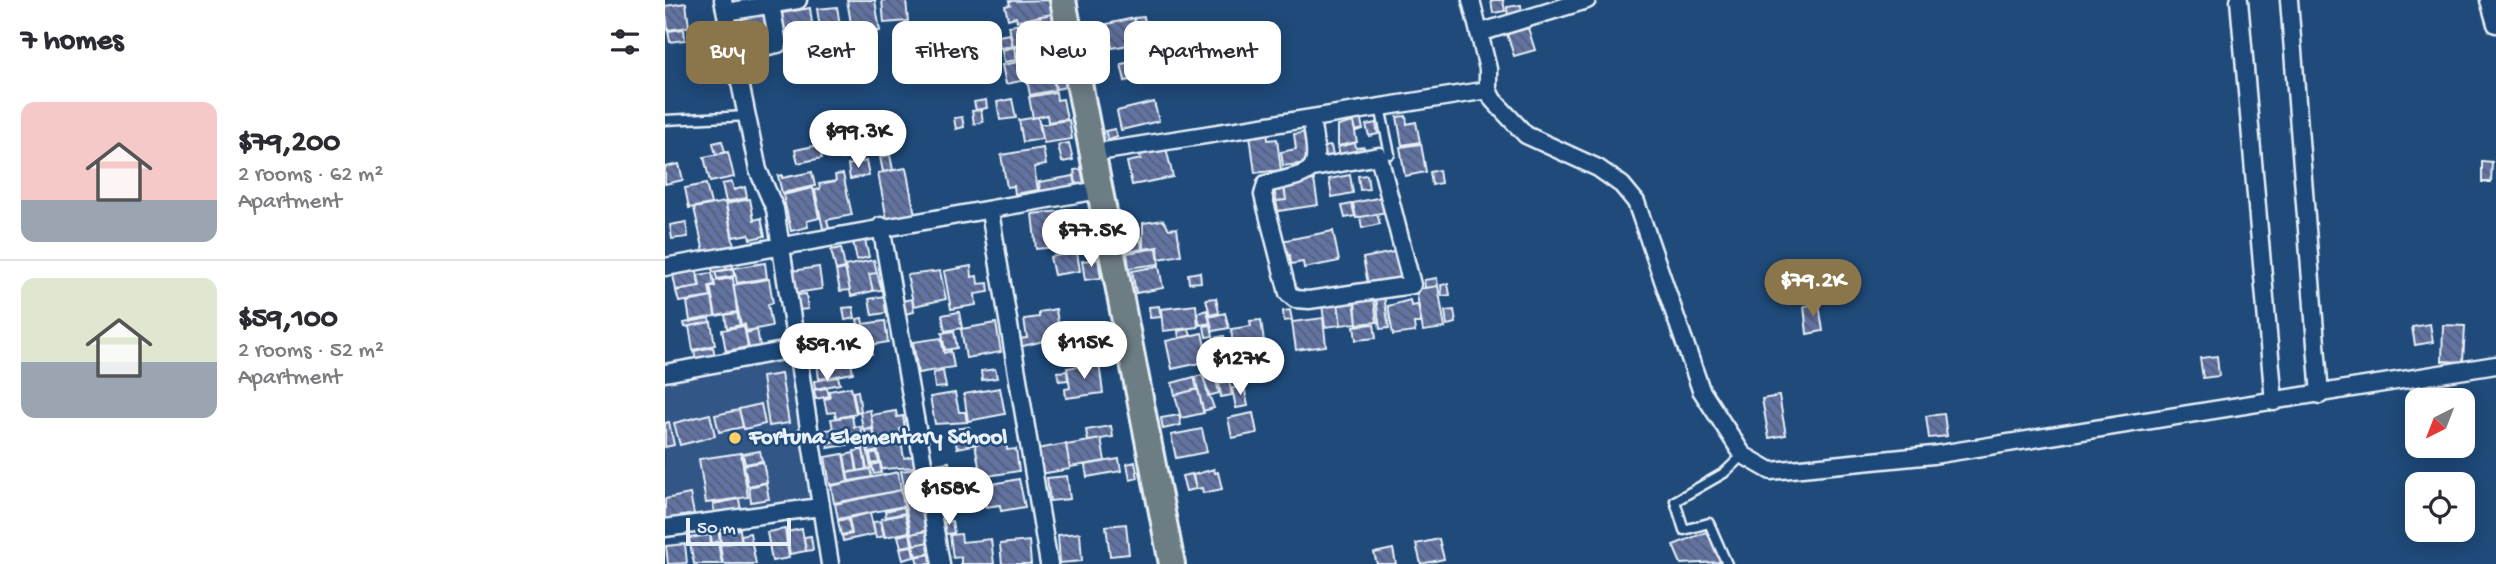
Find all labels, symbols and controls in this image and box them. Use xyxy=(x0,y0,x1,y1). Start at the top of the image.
chip: Buy xyxy=(686,21,769,84)
chip: Rent xyxy=(783,21,878,84)
chip: Filters xyxy=(892,21,1002,84)
chip: New xyxy=(1016,21,1110,84)
chip: Apartment xyxy=(1124,21,1281,84)
icon: filters xyxy=(606,23,644,61)
text: 7 homes xyxy=(21,25,123,60)
pin: $99.3K xyxy=(801,110,915,170)
text: $99.3K xyxy=(825,119,891,146)
text: $79,200 xyxy=(238,127,340,162)
icon: home xyxy=(77,130,161,214)
text: 2 rooms · 62 m² xyxy=(238,162,383,189)
text: Apartment xyxy=(238,189,342,216)
pin: $77.5K xyxy=(1034,210,1148,269)
text: $77.5K xyxy=(1058,218,1124,245)
pin: $79.2K xyxy=(1756,260,1870,319)
text: $79.2K xyxy=(1781,268,1845,295)
text: $59,100 xyxy=(238,303,338,338)
icon: home xyxy=(77,306,161,390)
pin: $115K xyxy=(1035,322,1133,381)
pin: $59.1K xyxy=(770,324,884,383)
text: $115K xyxy=(1057,330,1111,357)
text: $59.1K xyxy=(795,332,859,359)
text: 2 rooms · 52 m² xyxy=(238,338,384,365)
pin: $127K xyxy=(1191,338,1289,397)
text: $127K xyxy=(1212,346,1268,373)
text: Apartment xyxy=(238,365,342,392)
north arrow xyxy=(2405,388,2475,458)
map controls xyxy=(2405,388,2475,542)
place label: Fortuna Elementary School xyxy=(748,425,1007,452)
marker: Fortuna Elementary School xyxy=(727,430,743,446)
pin: $158K xyxy=(900,468,998,527)
button: locate xyxy=(2405,472,2475,542)
text: $158K xyxy=(921,476,977,503)
scale bar xyxy=(686,515,791,547)
text: 50 m xyxy=(697,518,736,541)

